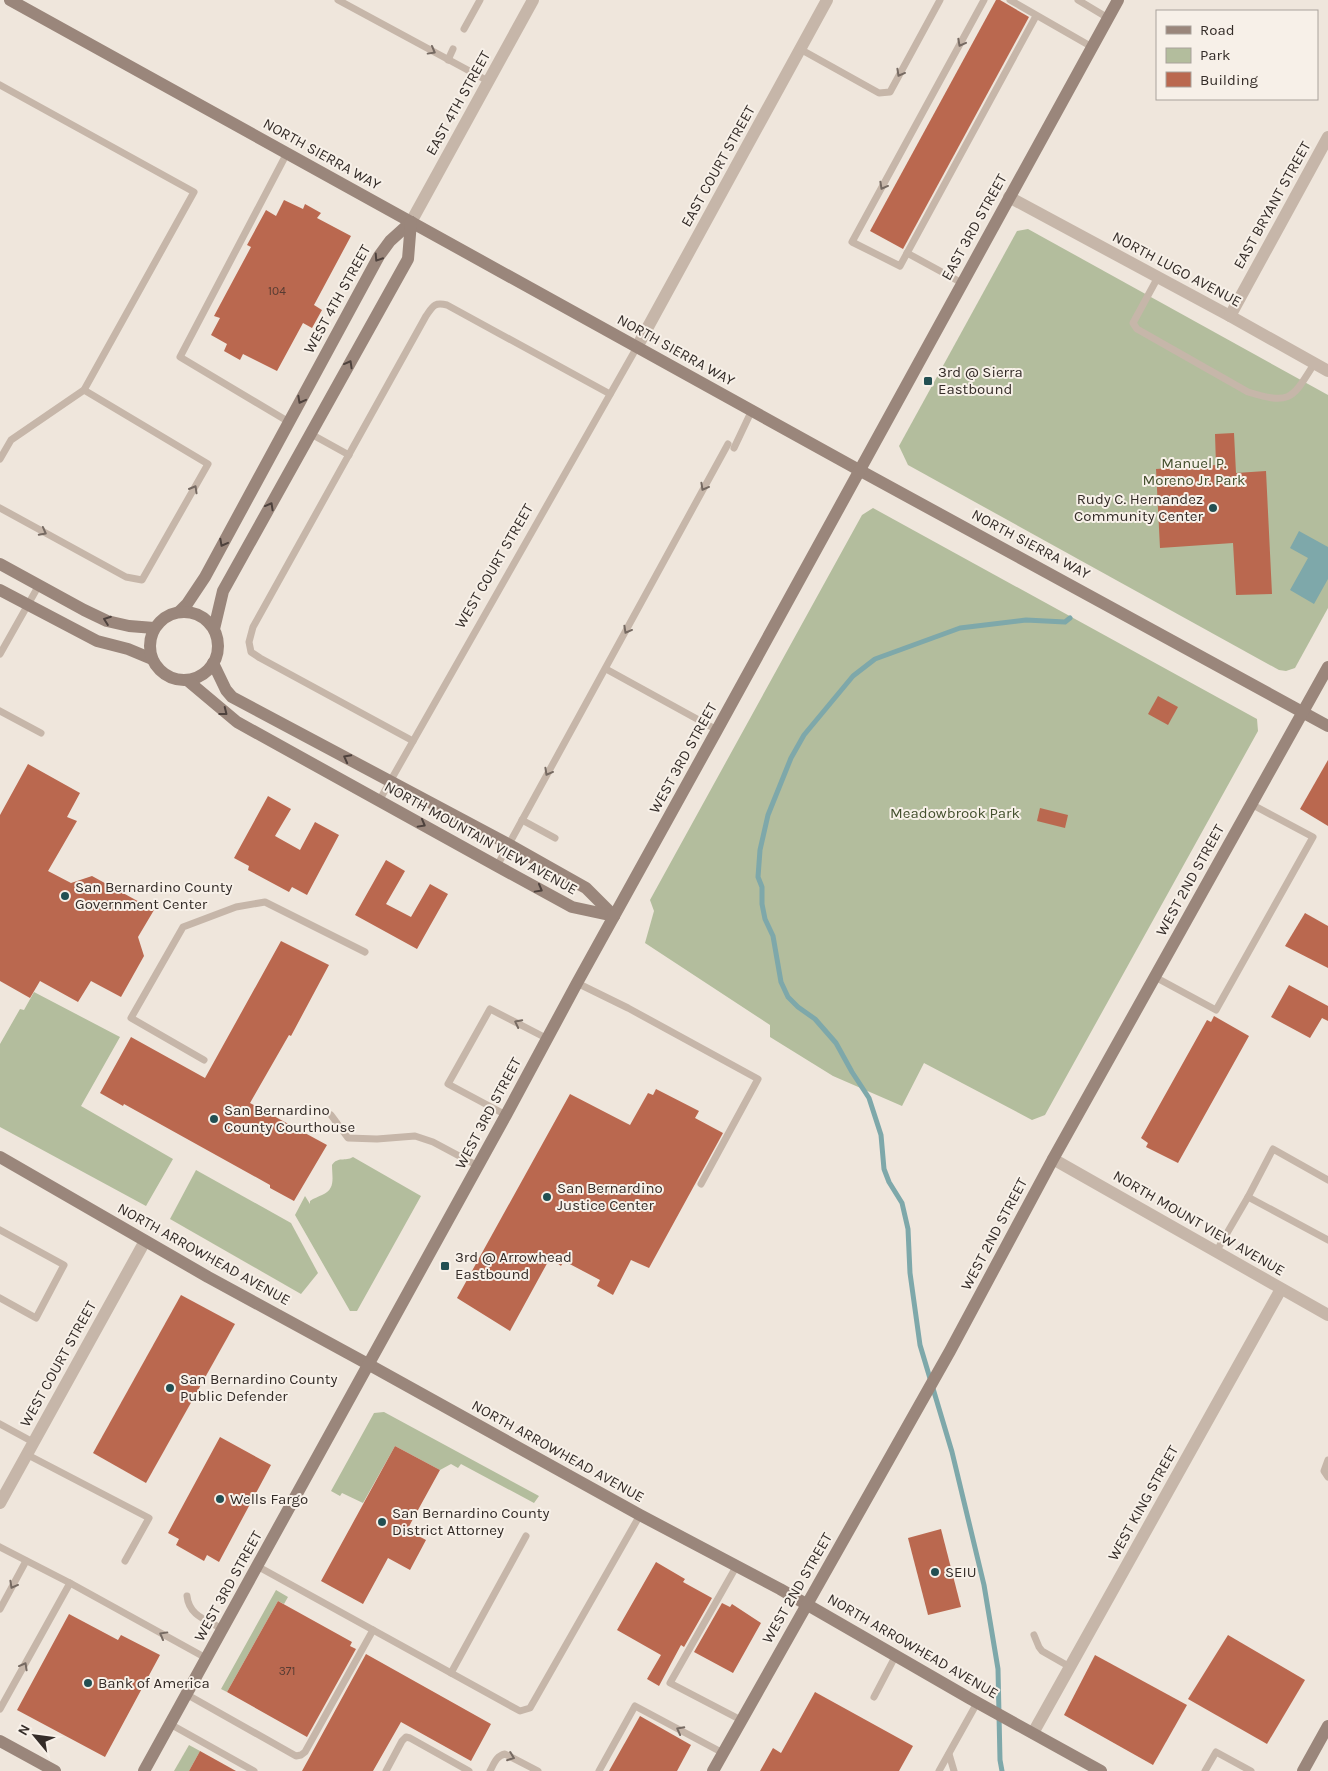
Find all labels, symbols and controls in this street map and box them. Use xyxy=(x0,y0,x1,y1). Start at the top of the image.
legend xyxy=(1156,10,1318,100)
text: Road xyxy=(1200,21,1235,39)
one-way arrow xyxy=(957,38,967,47)
one-way arrow xyxy=(427,45,436,55)
text: Park xyxy=(1200,46,1230,64)
street label: EAST 4TH STREET xyxy=(422,47,494,158)
one-way arrow xyxy=(896,68,906,77)
text: Building xyxy=(1200,71,1258,89)
street label: EAST COURT STREET xyxy=(677,102,759,230)
street label: NORTH SIERRA WAY xyxy=(260,114,385,194)
street label: EAST BRYANT STREET xyxy=(1229,138,1315,272)
street label: EAST 3RD STREET xyxy=(937,170,1011,283)
one-way arrow xyxy=(879,181,889,190)
street label: NORTH LUGO AVENUE xyxy=(1109,227,1245,311)
street label: WEST 4TH STREET xyxy=(300,241,375,357)
one-way arrow xyxy=(375,252,385,261)
house number: 104 xyxy=(268,284,286,298)
street label: NORTH SIERRA WAY xyxy=(614,310,739,390)
one-way arrow xyxy=(343,360,353,369)
place label: 3rd @ Sierra Eastbound xyxy=(938,363,1023,398)
marker: 3rd @ Sierra Eastbound xyxy=(922,375,934,387)
one-way arrow xyxy=(297,395,307,404)
park label: Manuel P. Moreno Jr. Park xyxy=(1143,454,1246,489)
one-way arrow xyxy=(701,482,711,491)
one-way arrow xyxy=(187,486,197,495)
place label: Rudy C. Hernandez Community Center xyxy=(1074,490,1204,525)
street label: WEST COURT STREET xyxy=(451,500,537,632)
one-way arrow xyxy=(264,502,274,511)
marker: Rudy C. Hernandez Community Center xyxy=(1207,502,1219,514)
street label: NORTH SIERRA WAY xyxy=(969,505,1094,583)
one-way arrow xyxy=(38,525,47,535)
one-way arrow xyxy=(220,538,230,547)
one-way arrow xyxy=(103,616,112,626)
one-way arrow xyxy=(623,625,633,634)
street label: WEST 3RD STREET xyxy=(645,699,721,816)
one-way arrow xyxy=(218,706,227,715)
one-way arrow xyxy=(343,755,352,765)
one-way arrow xyxy=(545,767,555,776)
street label: NORTH MOUNTAIN VIEW AVENUE xyxy=(381,777,581,899)
park label: Meadowbrook Park xyxy=(890,804,1020,822)
one-way arrow xyxy=(417,818,426,828)
street label: WEST 2ND STREET xyxy=(1152,821,1228,939)
place label: San Bernardino County Government Center xyxy=(75,878,232,913)
one-way arrow xyxy=(534,883,543,893)
marker: San Bernardino County Government Center xyxy=(59,890,71,902)
one-way arrow xyxy=(514,1019,523,1029)
street label: WEST 3RD STREET xyxy=(451,1054,525,1172)
place label: San Bernardino County Courthouse xyxy=(224,1101,355,1136)
marker: San Bernardino County Courthouse xyxy=(208,1113,220,1125)
street label: NORTH MOUNT VIEW AVENUE xyxy=(1110,1166,1288,1280)
street label: WEST 2ND STREET xyxy=(957,1174,1031,1293)
place label: San Bernardino Justice Center xyxy=(557,1179,663,1214)
marker: San Bernardino Justice Center xyxy=(541,1191,553,1203)
street label: NORTH ARROWHEAD AVENUE xyxy=(115,1199,293,1309)
place label: 3rd @ Arrowhead Eastbound xyxy=(455,1248,572,1283)
marker: 3rd @ Arrowhead Eastbound xyxy=(439,1260,451,1272)
street label: WEST COURT STREET xyxy=(16,1298,100,1430)
place label: San Bernardino County Public Defender xyxy=(180,1370,337,1405)
marker: San Bernardino County Public Defender xyxy=(164,1382,176,1394)
street label: NORTH ARROWHEAD AVENUE xyxy=(469,1396,647,1506)
street label: WEST KING STREET xyxy=(1104,1442,1182,1564)
place label: Wells Fargo xyxy=(230,1490,308,1508)
marker: Wells Fargo xyxy=(214,1493,226,1505)
place label: San Bernardino County District Attorney xyxy=(392,1504,549,1539)
marker: San Bernardino County District Attorney xyxy=(376,1516,388,1528)
street label: WEST 3RD STREET xyxy=(190,1527,266,1644)
street label: WEST 2ND STREET xyxy=(758,1529,836,1646)
place label: SEIU xyxy=(945,1563,977,1581)
marker: SEIU xyxy=(929,1566,941,1578)
one-way arrow xyxy=(9,1580,19,1589)
street label: NORTH ARROWHEAD AVENUE xyxy=(824,1590,1002,1702)
one-way arrow xyxy=(160,1631,169,1641)
one-way arrow xyxy=(18,1663,28,1672)
house number: 371 xyxy=(279,1664,295,1678)
place label: Bank of America xyxy=(98,1674,210,1692)
marker: Bank of America xyxy=(82,1677,94,1689)
north arrow xyxy=(10,1711,60,1761)
text: N xyxy=(14,1721,34,1738)
one-way arrow xyxy=(676,1726,685,1736)
one-way arrow xyxy=(506,1751,515,1761)

